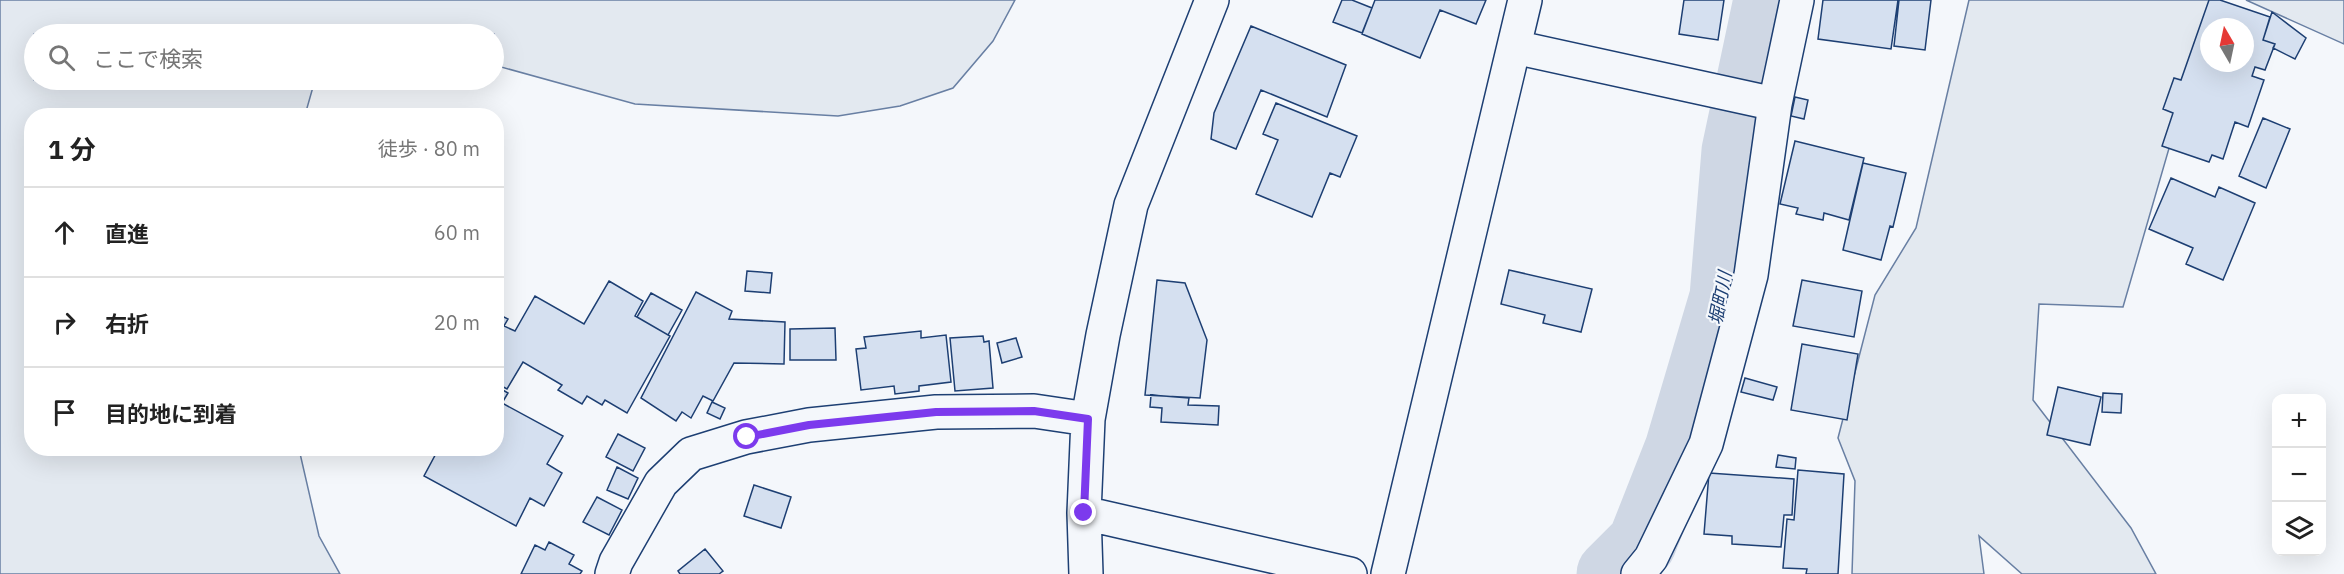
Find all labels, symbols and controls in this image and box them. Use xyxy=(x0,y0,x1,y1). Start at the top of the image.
north arrow xyxy=(2200,18,2254,72)
search box xyxy=(24,24,504,90)
icon: search xyxy=(45,41,78,74)
text: ここで検索 xyxy=(93,44,203,73)
text: 1 分 xyxy=(48,132,96,166)
text: 徒歩 · 80 m xyxy=(378,135,480,162)
icon: ahead xyxy=(48,216,81,249)
text: 直進 xyxy=(105,219,149,248)
text: 60 m xyxy=(434,219,480,246)
water label: 堀町川 xyxy=(1704,267,1737,327)
icon: right xyxy=(48,306,81,339)
text: 右折 xyxy=(105,309,149,338)
text: 20 m xyxy=(434,309,480,336)
map controls xyxy=(2272,394,2326,556)
button: + xyxy=(2272,394,2326,448)
icon: arrive xyxy=(48,396,81,429)
text: 目的地に到着 xyxy=(105,399,237,428)
route start xyxy=(733,423,759,449)
button: − xyxy=(2272,448,2326,502)
route end xyxy=(1070,499,1096,525)
button: layers xyxy=(2272,502,2326,556)

